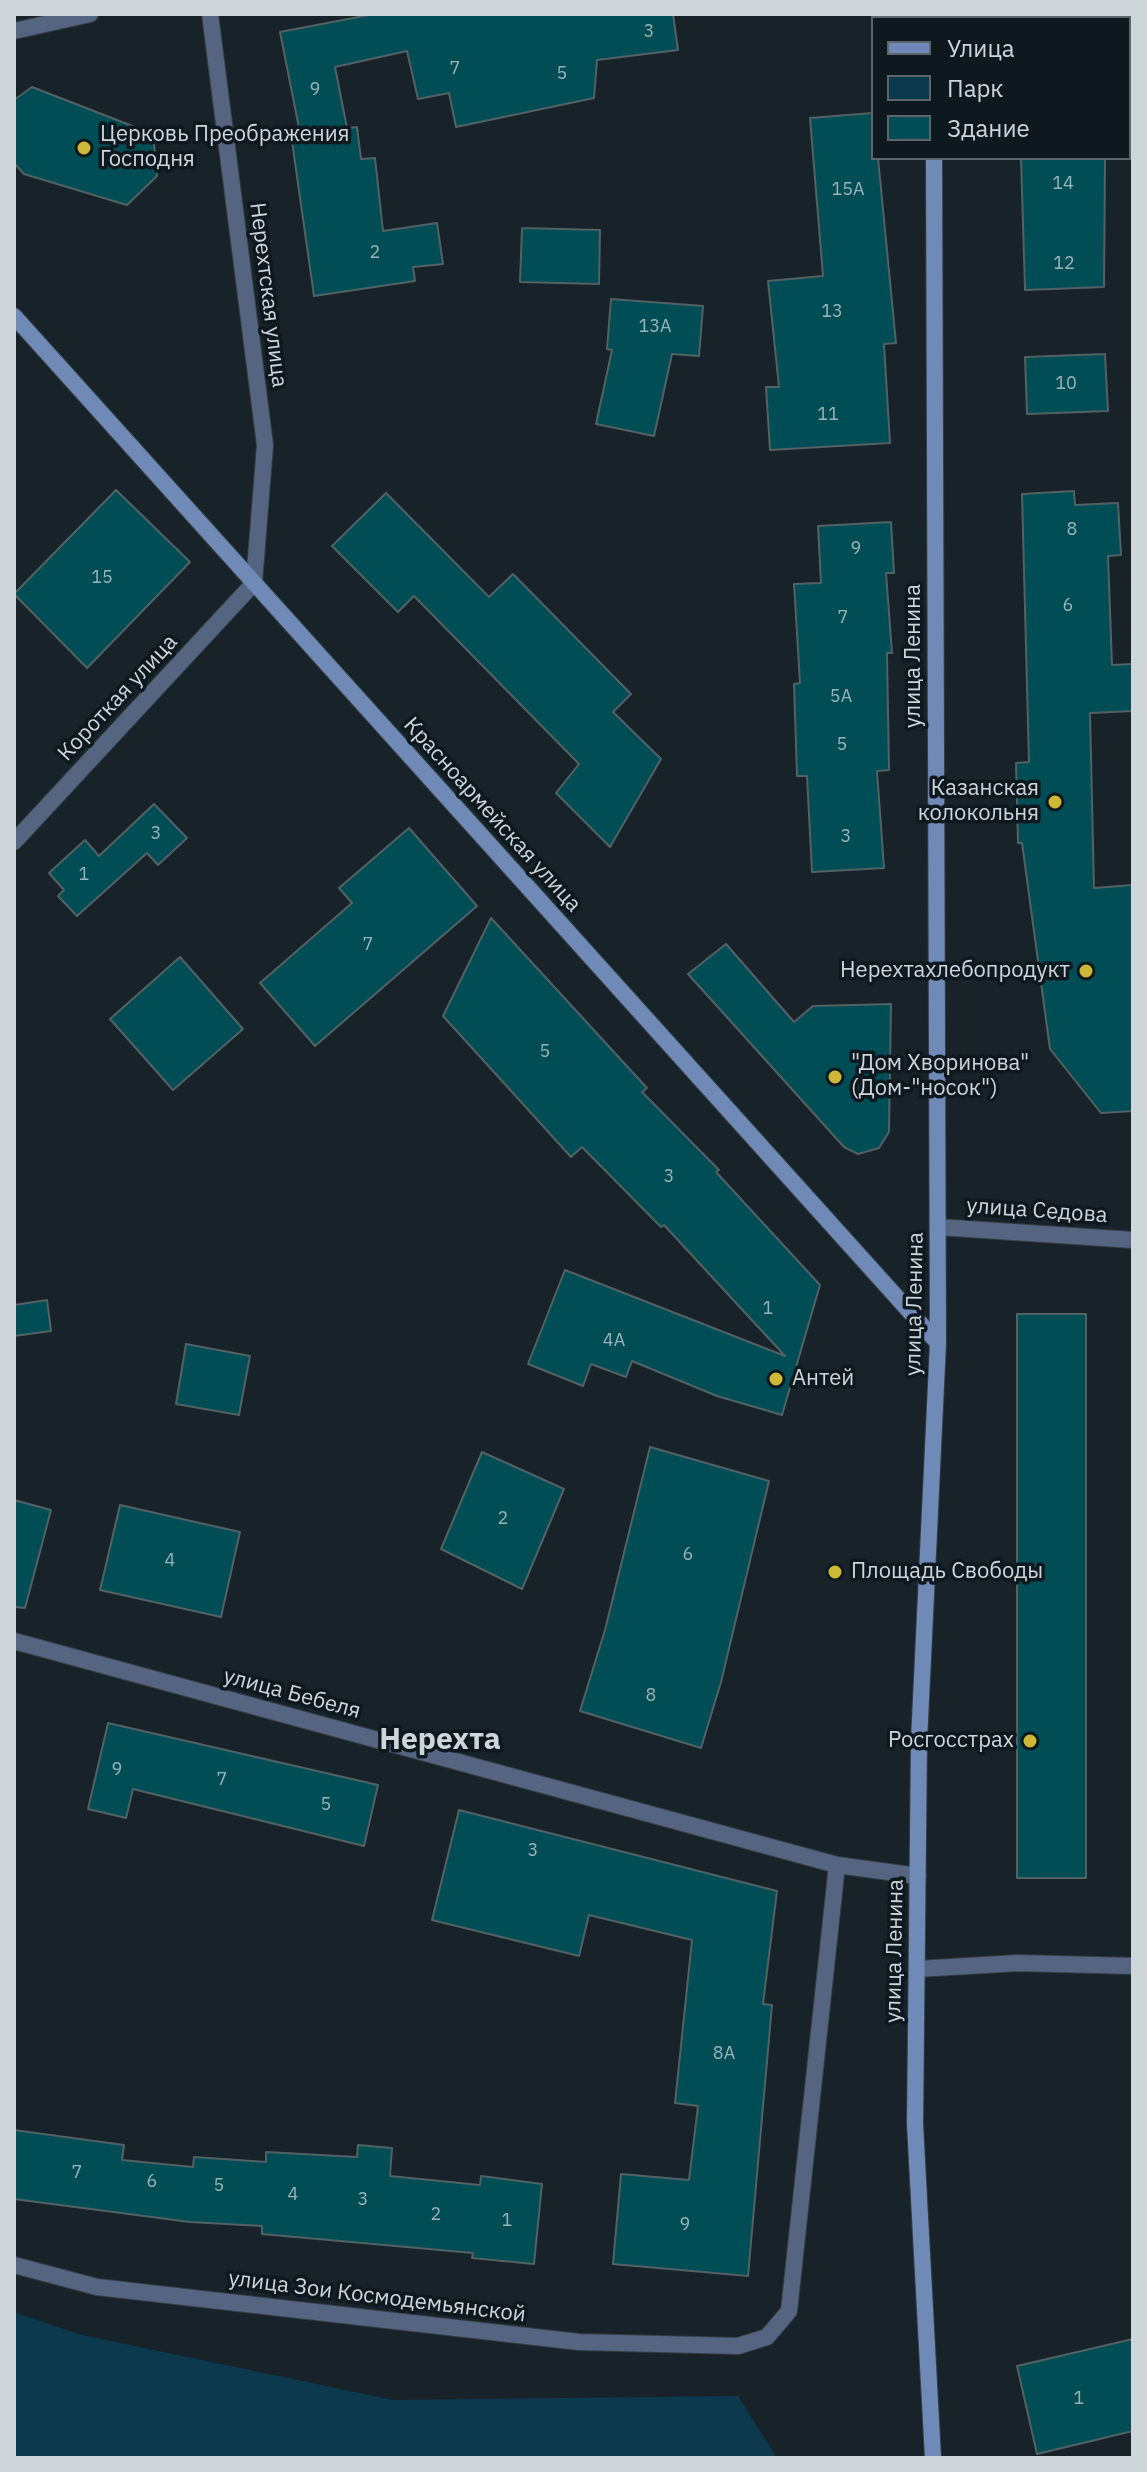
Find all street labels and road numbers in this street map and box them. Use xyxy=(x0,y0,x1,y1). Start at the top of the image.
street label: Нерехтская улица xyxy=(244,201,292,389)
street label: улица Ленина xyxy=(901,584,927,728)
street label: Короткая улица xyxy=(53,629,183,767)
street label: Красноармейская улица xyxy=(398,712,586,918)
street label: улица Седова xyxy=(966,1193,1108,1229)
street label: улица Ленина xyxy=(901,1232,929,1376)
street label: улица Бебеля xyxy=(220,1663,364,1725)
street label: улица Ленина xyxy=(881,1879,909,2023)
street label: улица Зои Космодемьянской xyxy=(227,2266,527,2328)

